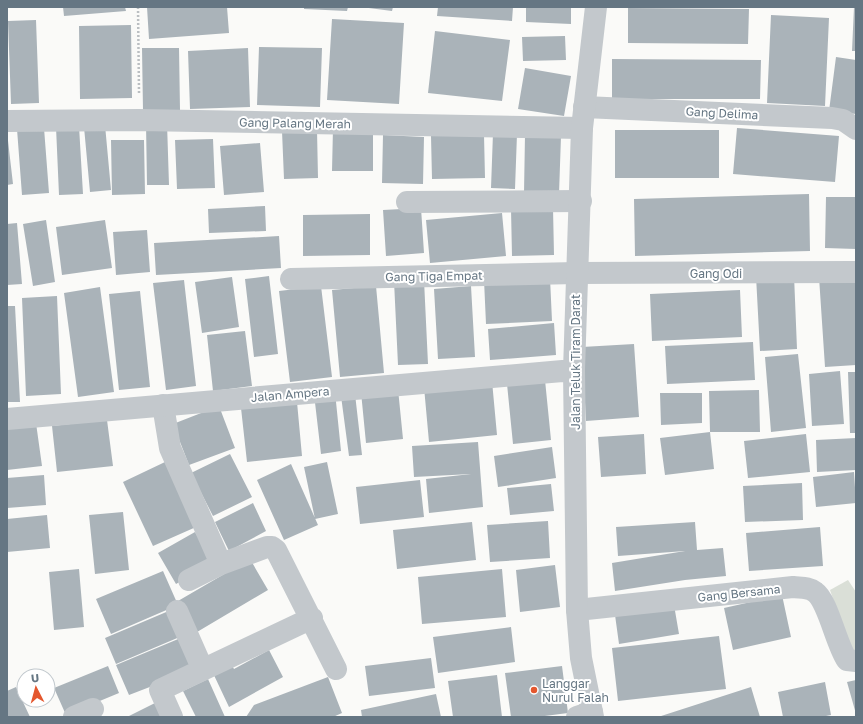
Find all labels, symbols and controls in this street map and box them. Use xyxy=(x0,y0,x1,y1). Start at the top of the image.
street label: Gang Delima xyxy=(685,104,759,122)
street label: Gang Palang Merah xyxy=(239,115,351,131)
street label: Gang Odi xyxy=(690,266,742,281)
street label: Gang Tiga Empat xyxy=(385,268,483,284)
street label: Jalan Teluk Tiram Darat xyxy=(568,294,583,430)
street label: Jalan Ampera xyxy=(250,383,330,405)
street label: Gang Bersama xyxy=(697,581,781,605)
north arrow xyxy=(16,668,56,708)
text: U xyxy=(30,671,40,684)
place label: Langgar Nurul Falah xyxy=(542,676,609,705)
marker: Langgar Nurul Falah xyxy=(529,685,539,695)

